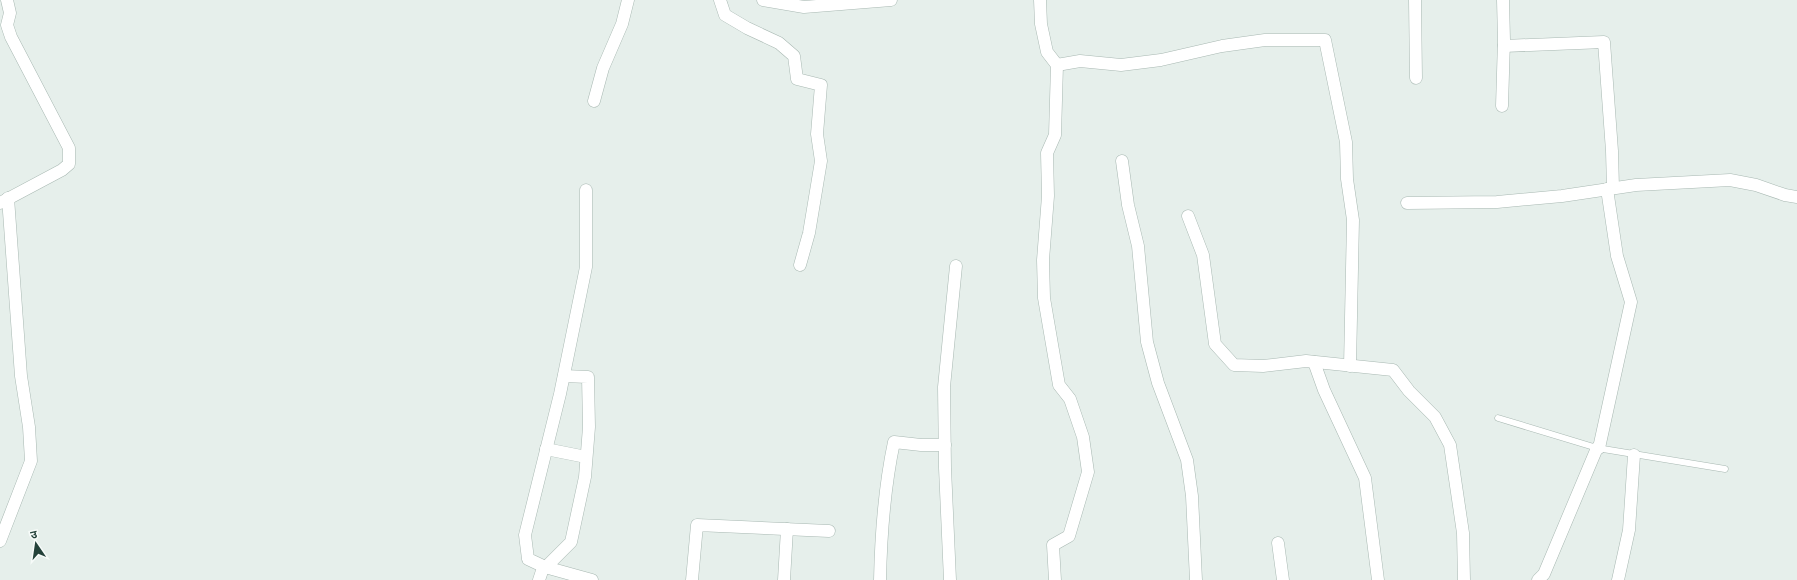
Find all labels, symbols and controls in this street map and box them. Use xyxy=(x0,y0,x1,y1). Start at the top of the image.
north arrow xyxy=(16,524,56,564)
text: उ xyxy=(29,527,39,541)

